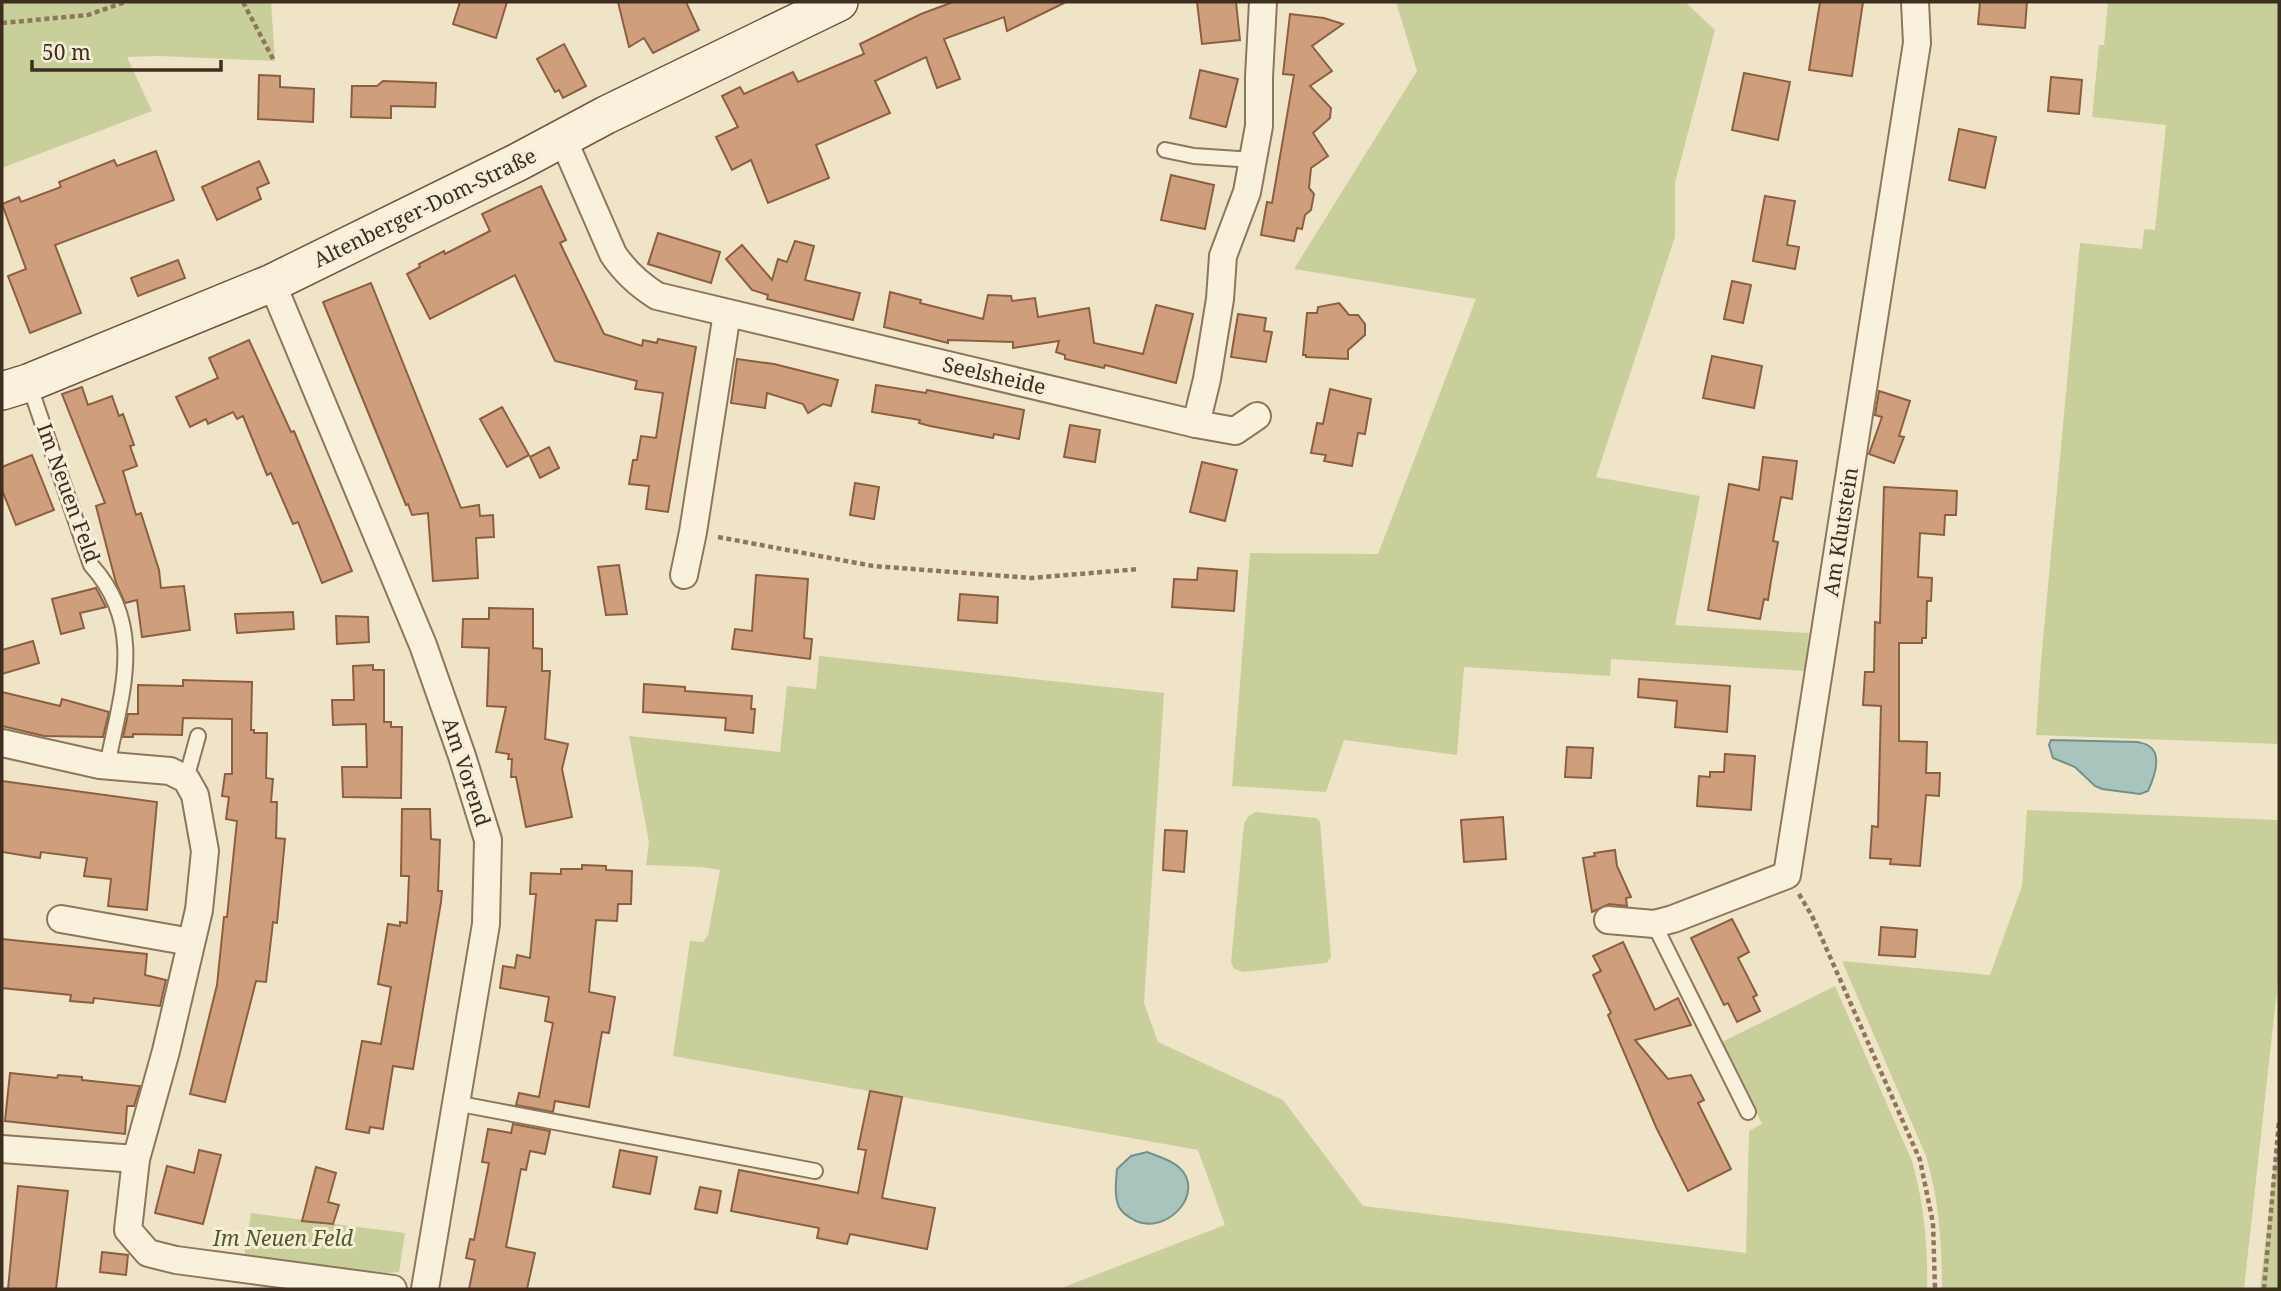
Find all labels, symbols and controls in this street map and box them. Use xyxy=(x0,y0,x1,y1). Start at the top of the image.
scale bar xyxy=(32,28,220,72)
text: 50 m xyxy=(42,38,91,66)
street label: Altenberger-Dom-Straße xyxy=(308,141,541,273)
street label: Seelsheide xyxy=(940,350,1049,401)
street label: Im Neuen Feld xyxy=(31,419,107,566)
street label: Am Klutstein xyxy=(1816,465,1864,598)
street label: Am Vorend xyxy=(436,714,498,830)
park label: Im Neuen Feld xyxy=(212,1224,354,1252)

